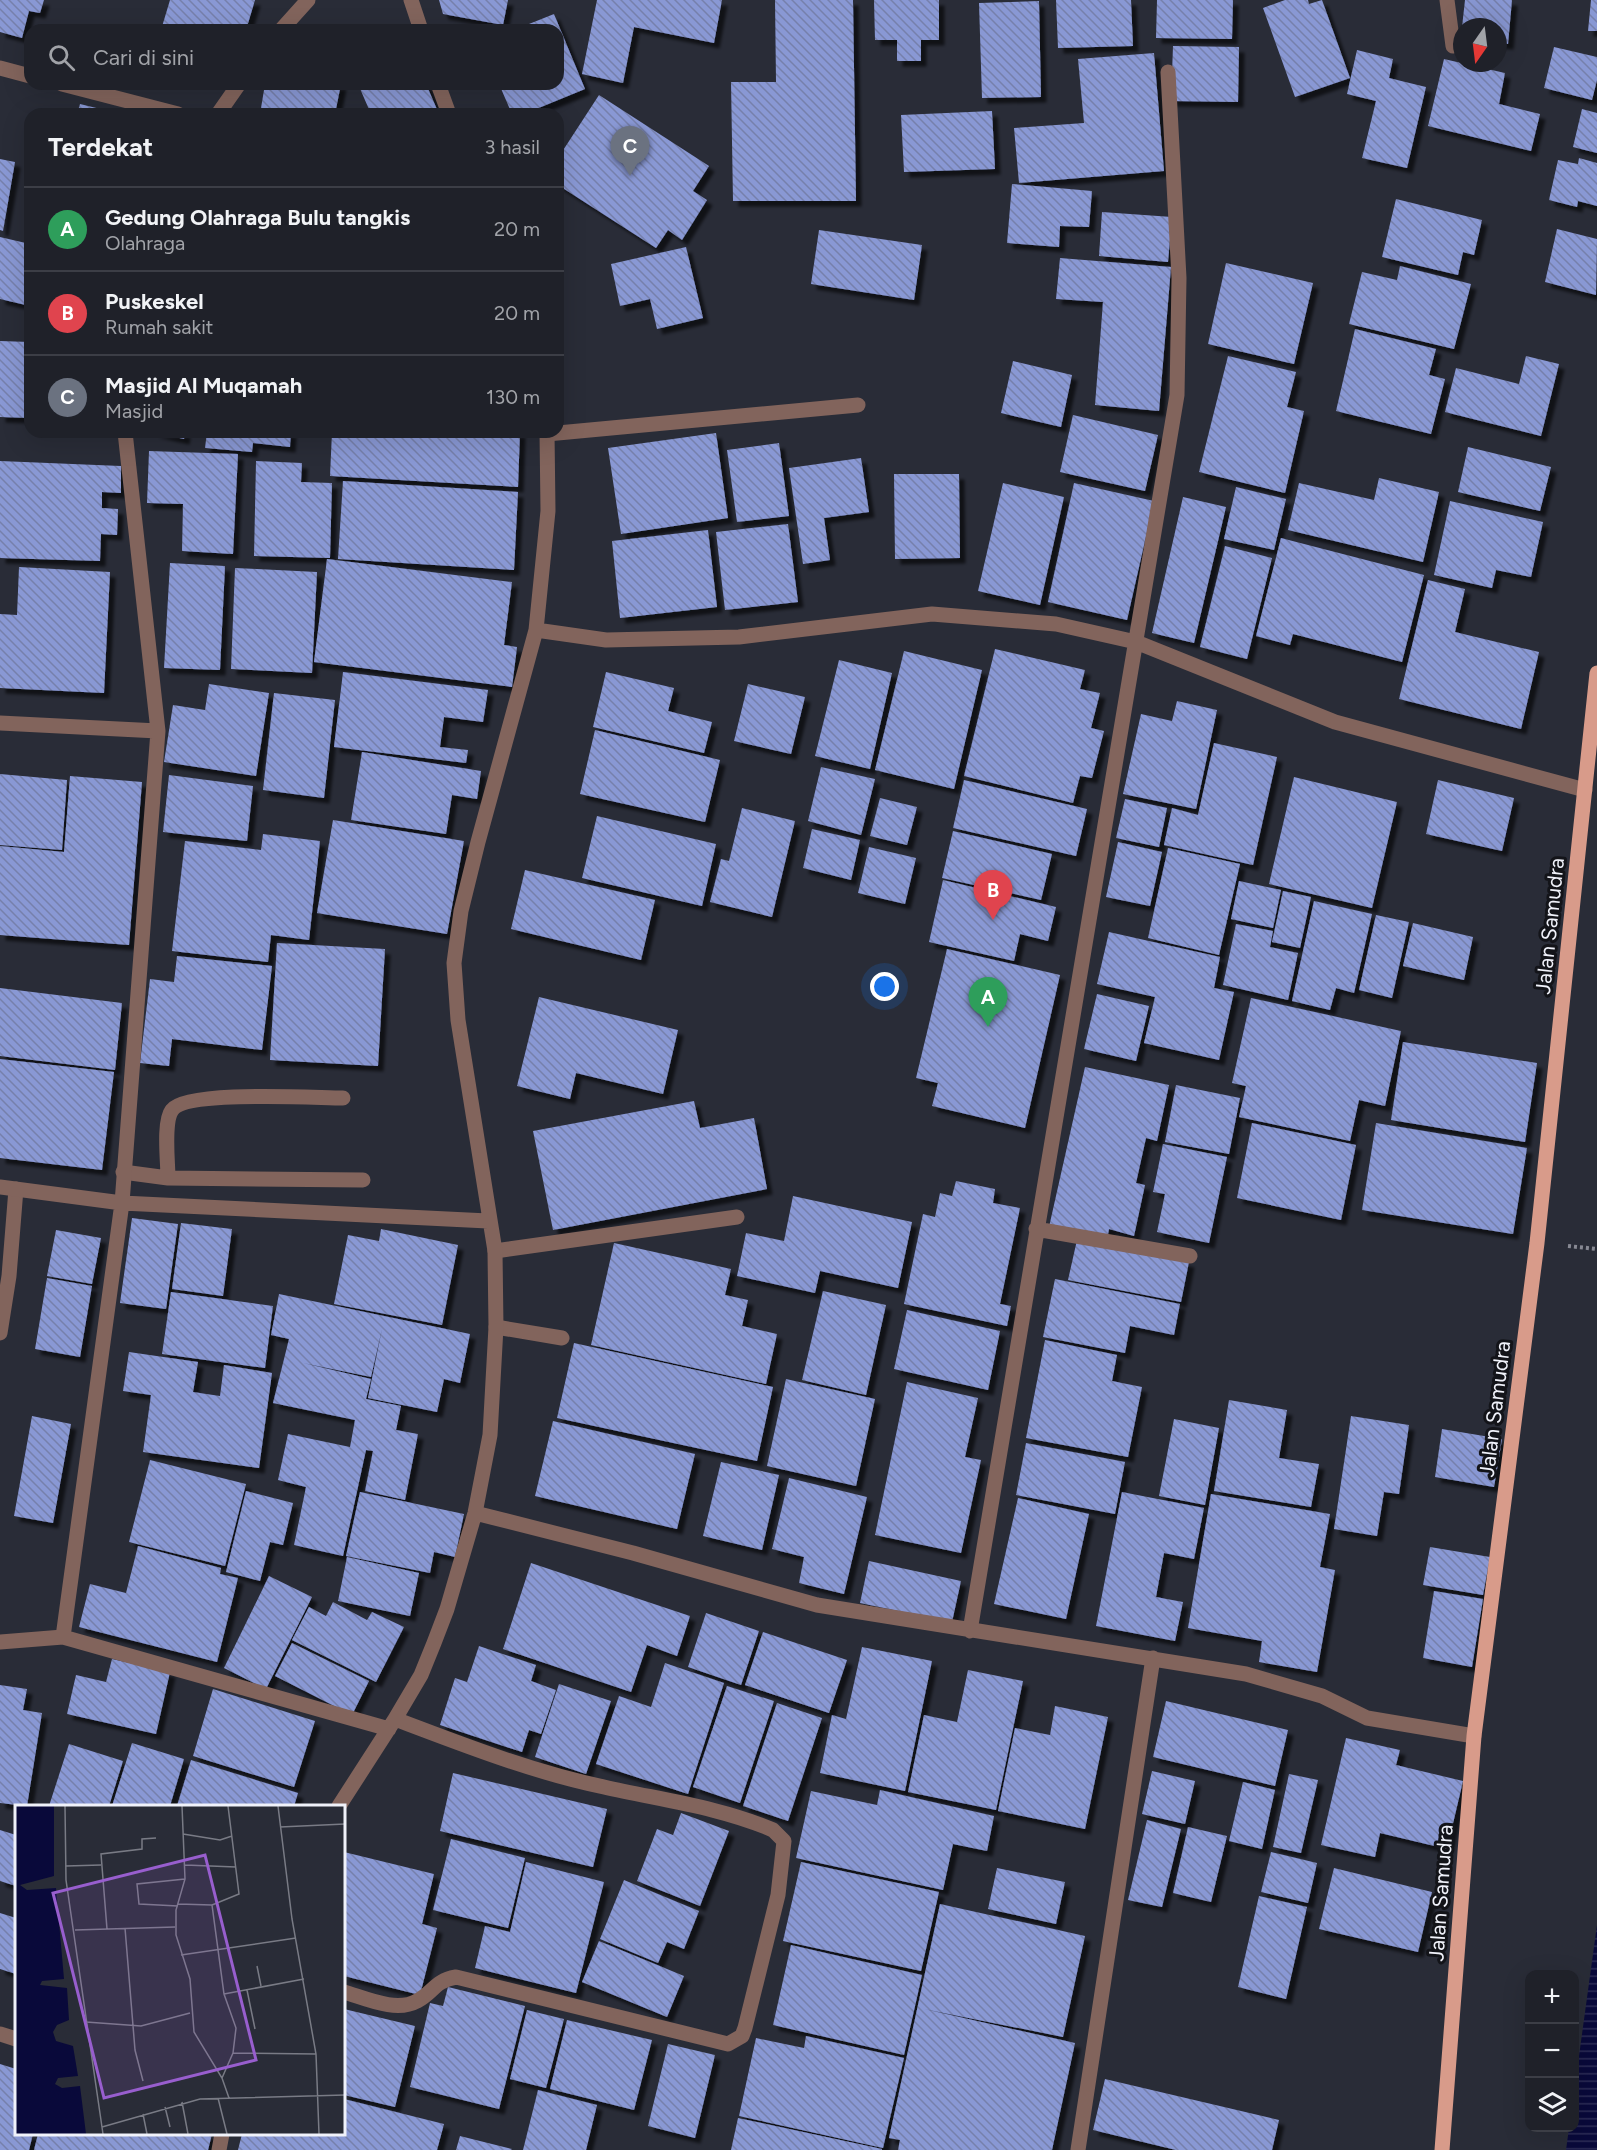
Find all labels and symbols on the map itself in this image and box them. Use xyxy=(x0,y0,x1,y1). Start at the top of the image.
north arrow xyxy=(1453,18,1507,72)
pin: C xyxy=(610,126,650,176)
street label: Jalan Samudra xyxy=(1530,856,1569,995)
pin: B xyxy=(974,870,1012,920)
your location xyxy=(870,972,899,1001)
pin: A xyxy=(968,978,1008,1027)
street label: Jalan Samudra xyxy=(1474,1339,1515,1478)
inset map xyxy=(15,1805,345,2135)
street label: Jalan Samudra xyxy=(1423,1824,1458,1962)

